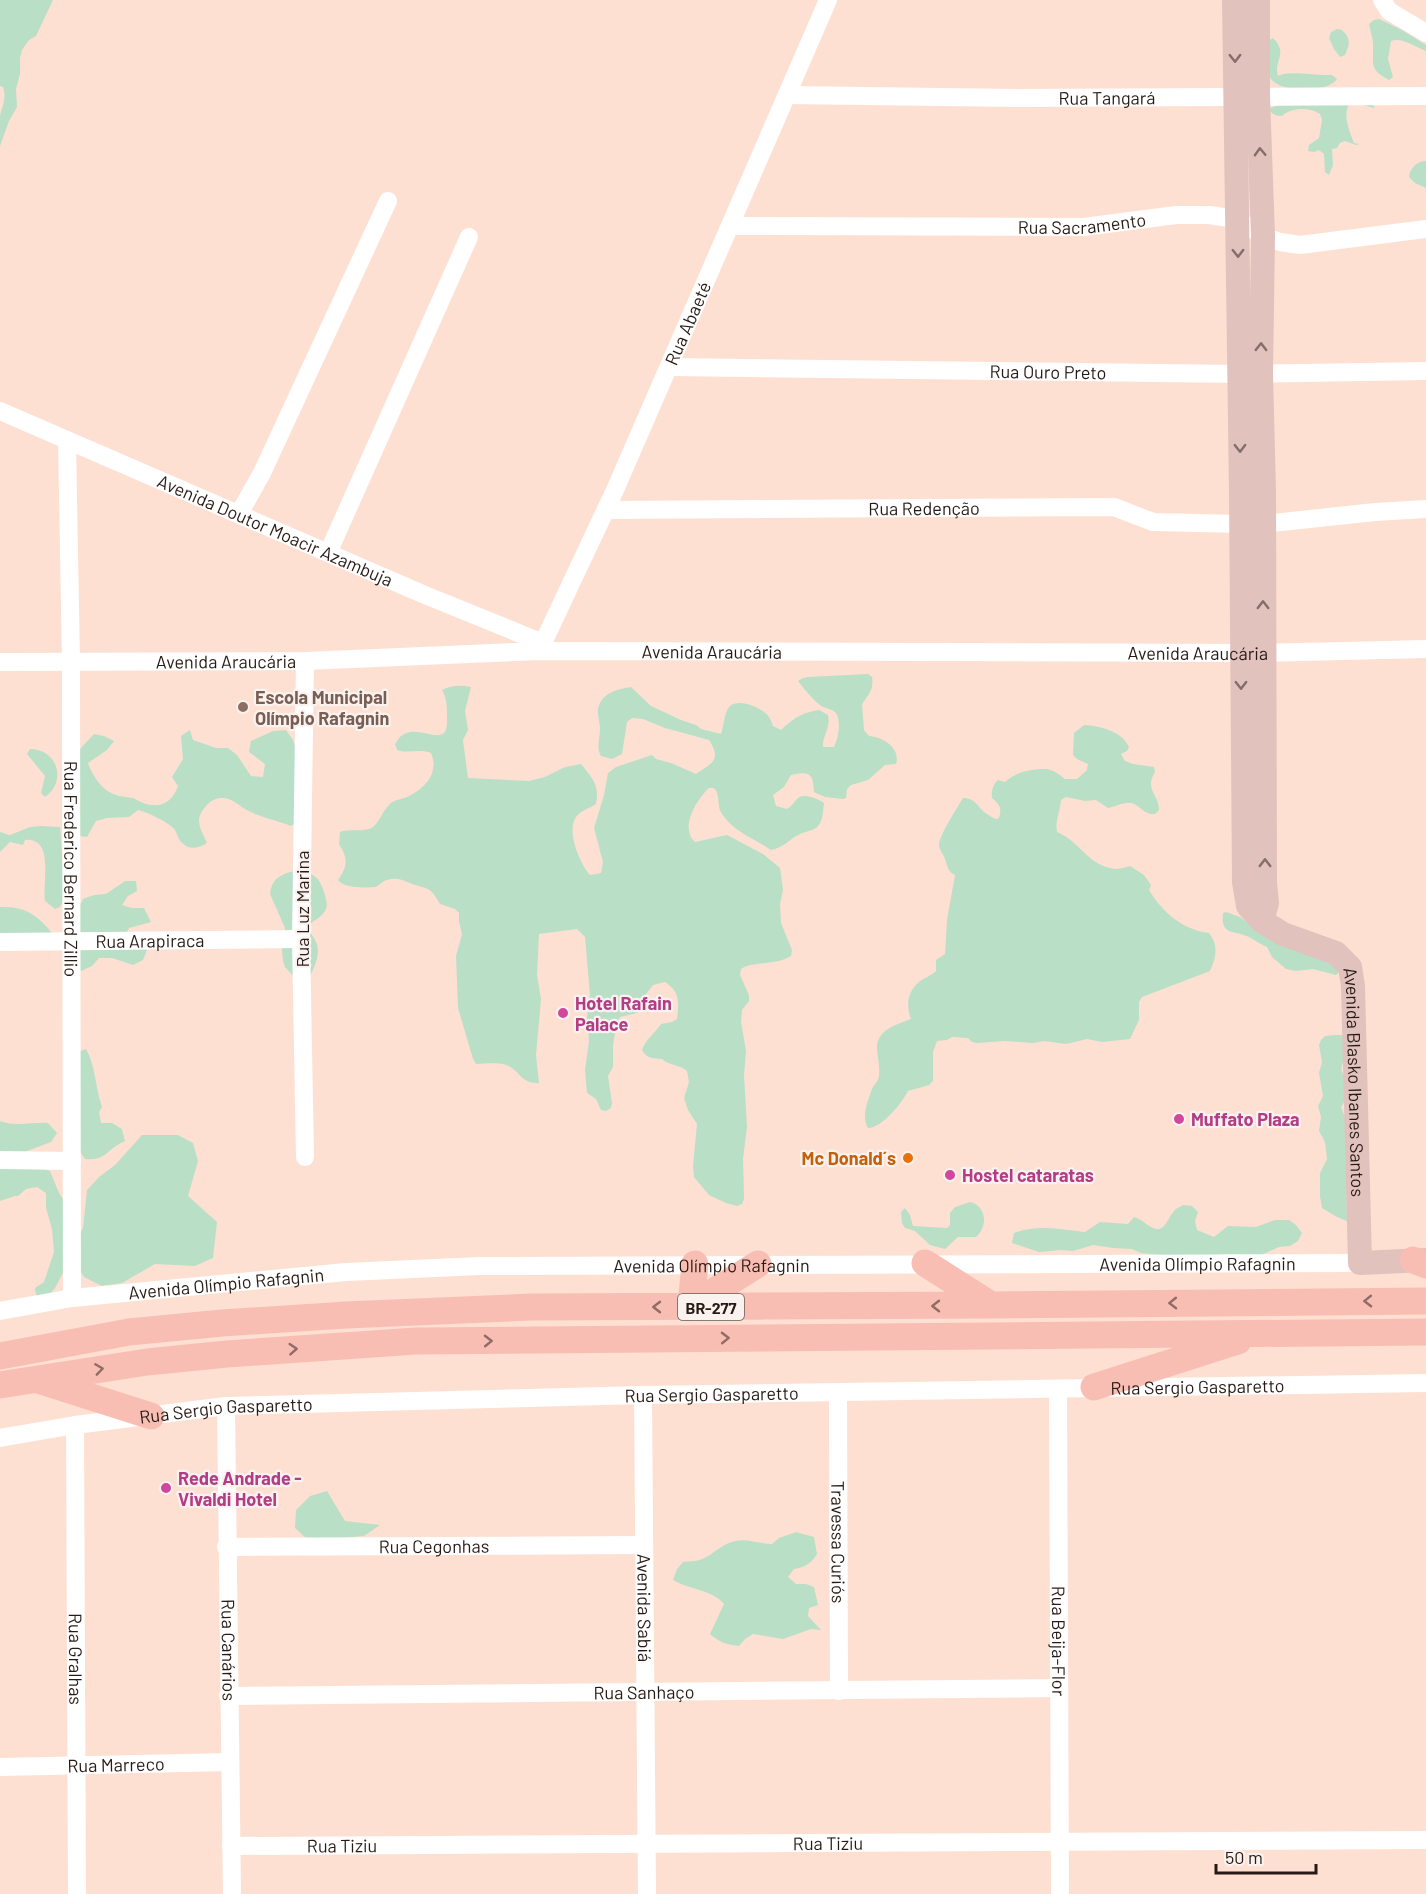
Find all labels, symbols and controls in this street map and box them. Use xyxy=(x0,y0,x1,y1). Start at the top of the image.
one-way arrow xyxy=(1228,54,1241,63)
street label: Rua Tangará xyxy=(1058,86,1156,109)
one-way arrow xyxy=(1254,147,1266,156)
street label: Rua Sacramento xyxy=(1018,208,1147,238)
one-way arrow xyxy=(1231,249,1244,258)
street label: Rua Abaeté xyxy=(660,278,715,368)
one-way arrow xyxy=(1255,342,1268,351)
street label: Rua Ouro Preto xyxy=(989,360,1107,383)
one-way arrow xyxy=(1234,444,1246,453)
street label: Avenida Doutor Moacir Azambuja xyxy=(154,470,396,591)
street label: Rua Redenção xyxy=(868,497,980,519)
one-way arrow xyxy=(1257,600,1269,609)
street label: Avenida Araucária xyxy=(642,640,782,663)
street label: Avenida Araucária xyxy=(1128,642,1268,664)
street label: Avenida Araucária xyxy=(156,650,296,672)
one-way arrow xyxy=(1235,681,1248,690)
place label: Escola Municipal Olímpio Rafagnin xyxy=(255,686,389,729)
marker: Escola Municipal Olímpio Rafagnin xyxy=(236,700,250,714)
street label: Rua Frederico Bernard Zillio xyxy=(60,761,82,977)
street label: Rua Luz Marina xyxy=(291,850,313,968)
one-way arrow xyxy=(1259,858,1271,867)
street label: Rua Arapiraca xyxy=(95,929,205,952)
street label: Avenida Blasko Ibanes Santos xyxy=(1339,966,1369,1197)
place label: Hotel Rafain Palace xyxy=(575,992,672,1035)
marker: Hotel Rafain Palace xyxy=(556,1006,570,1020)
place label: Muffato Plaza xyxy=(1191,1108,1300,1130)
marker: Muffato Plaza xyxy=(1172,1112,1186,1126)
place label: Mc Donald´s xyxy=(802,1147,896,1169)
marker: Mc Donald´s xyxy=(901,1151,915,1165)
place label: Hostel cataratas xyxy=(962,1164,1094,1186)
marker: Hostel cataratas xyxy=(943,1168,957,1182)
street label: Avenida Olímpio Rafagnin xyxy=(1099,1252,1296,1275)
street label: Avenida Olímpio Rafagnin xyxy=(613,1254,810,1277)
street label: Avenida Olímpio Rafagnin xyxy=(127,1263,325,1304)
road number: BR-277 xyxy=(678,1294,744,1320)
one-way arrow xyxy=(1363,1295,1372,1307)
one-way arrow xyxy=(1168,1297,1177,1309)
one-way arrow xyxy=(931,1299,940,1312)
one-way arrow xyxy=(652,1301,661,1313)
one-way arrow xyxy=(720,1332,729,1344)
one-way arrow xyxy=(483,1335,492,1347)
one-way arrow xyxy=(289,1343,298,1356)
one-way arrow xyxy=(95,1364,104,1376)
street label: Rua Sergio Gasparetto xyxy=(1110,1374,1285,1399)
street label: Rua Sergio Gasparetto xyxy=(624,1382,799,1406)
street label: Rua Sergio Gasparetto xyxy=(138,1393,313,1428)
place label: Rede Andrade - Vivaldi Hotel xyxy=(178,1467,302,1510)
marker: Rede Andrade - Vivaldi Hotel xyxy=(159,1481,173,1495)
street label: Travessa Curiós xyxy=(827,1481,850,1603)
street label: Rua Cegonhas xyxy=(379,1535,489,1557)
street label: Avenida Sabiá xyxy=(633,1554,656,1662)
street label: Rua Beija-Flor xyxy=(1048,1586,1070,1697)
street label: Rua Canários xyxy=(217,1599,241,1701)
street label: Rua Gralhas xyxy=(65,1613,87,1705)
street label: Rua Sanhaço xyxy=(593,1681,695,1703)
street label: Rua Marreco xyxy=(67,1752,165,1777)
street label: Rua Tiziu xyxy=(793,1832,863,1854)
street label: Rua Tiziu xyxy=(307,1834,377,1857)
scale bar xyxy=(1216,1837,1316,1875)
text: 50 m xyxy=(1225,1846,1263,1868)

